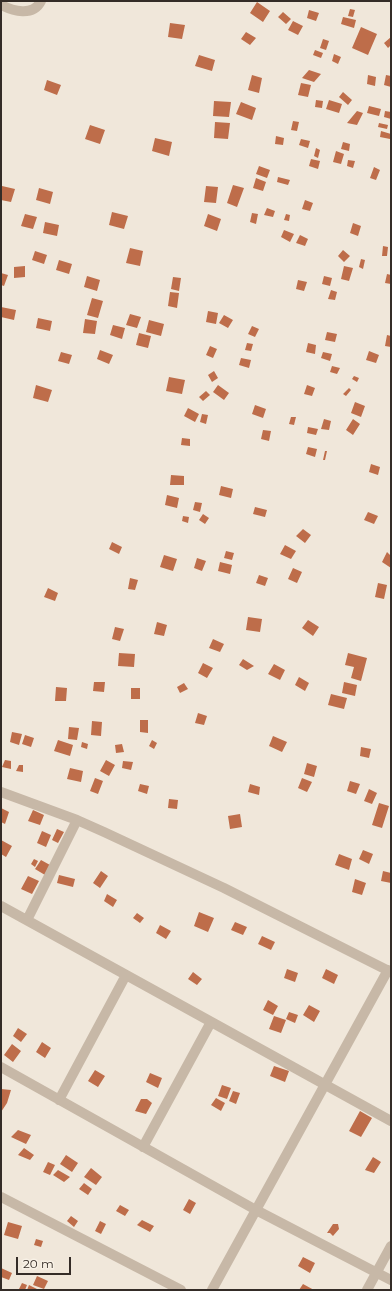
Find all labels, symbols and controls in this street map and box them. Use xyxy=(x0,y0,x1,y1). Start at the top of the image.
scale bar xyxy=(18,1249,73,1275)
text: 20 m xyxy=(23,1256,54,1271)

